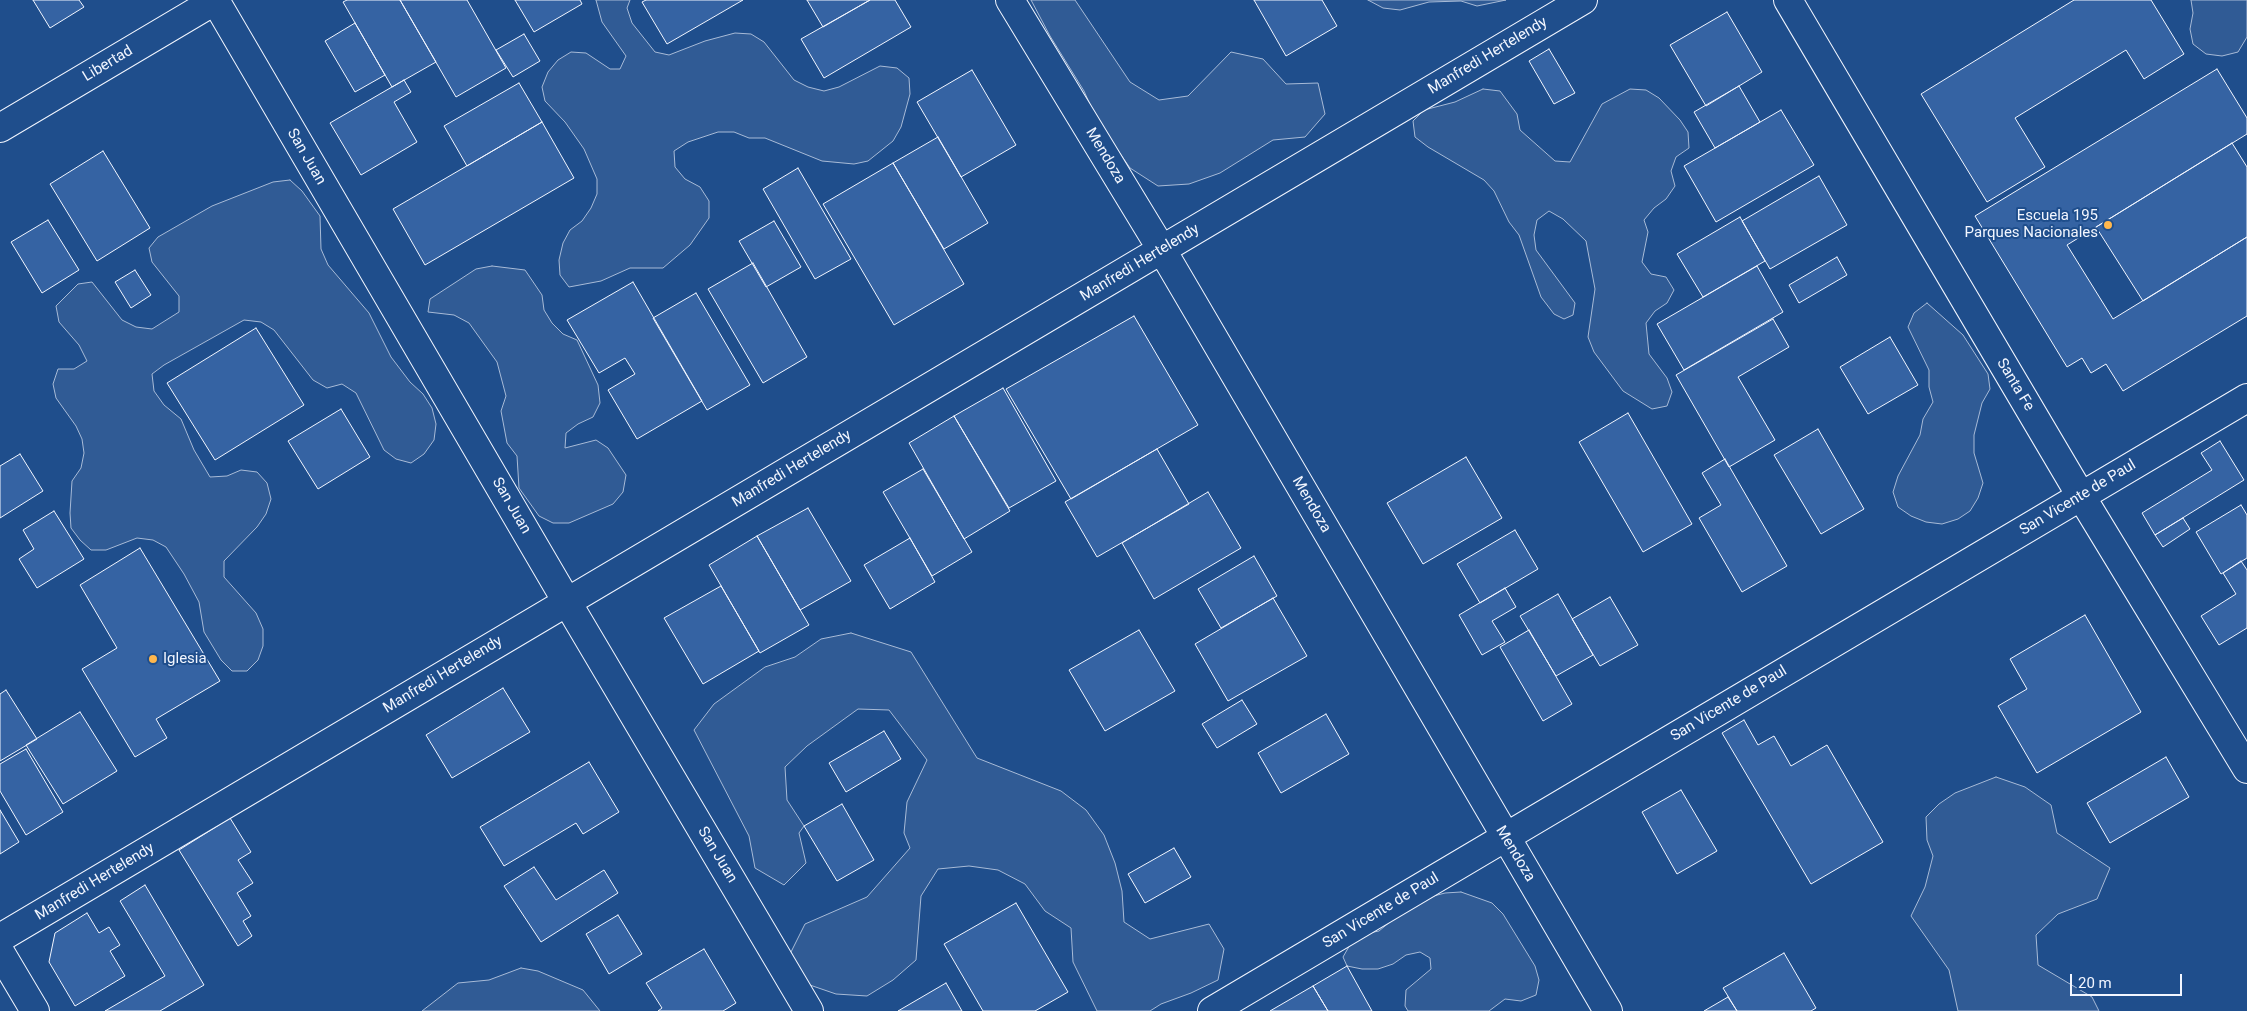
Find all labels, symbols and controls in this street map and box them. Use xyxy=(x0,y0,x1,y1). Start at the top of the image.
street label: Manfredi Hertelendy xyxy=(1425,13,1551,99)
street label: Libertad xyxy=(80,42,136,86)
street label: Mendoza xyxy=(1081,125,1129,187)
street label: San Juan xyxy=(283,126,329,188)
place label: Escuela 195 Parques Nacionales xyxy=(1965,207,2098,242)
marker: Escuela 195 Parques Nacionales xyxy=(2102,219,2114,231)
street label: Manfredi Hertelendy xyxy=(1077,220,1203,306)
street label: Santa Fe xyxy=(1992,355,2038,415)
street label: Manfredi Hertelendy xyxy=(729,426,855,512)
street label: San Vicente de Paul xyxy=(2017,456,2139,540)
street label: Mendoza xyxy=(1288,474,1334,536)
street label: San Juan xyxy=(488,475,534,537)
street label: Manfredi Hertelendy xyxy=(380,632,506,718)
place label: Iglesia xyxy=(163,650,207,668)
marker: Iglesia xyxy=(147,653,159,665)
street label: San Vicente de Paul xyxy=(1668,662,1790,746)
street label: Mendoza xyxy=(1491,823,1539,885)
street label: San Juan xyxy=(693,824,741,886)
street label: Manfredi Hertelendy xyxy=(32,839,158,925)
street label: San Vicente de Paul xyxy=(1320,869,1442,953)
scale bar xyxy=(2072,964,2184,996)
text: 20 m xyxy=(2078,974,2112,992)

